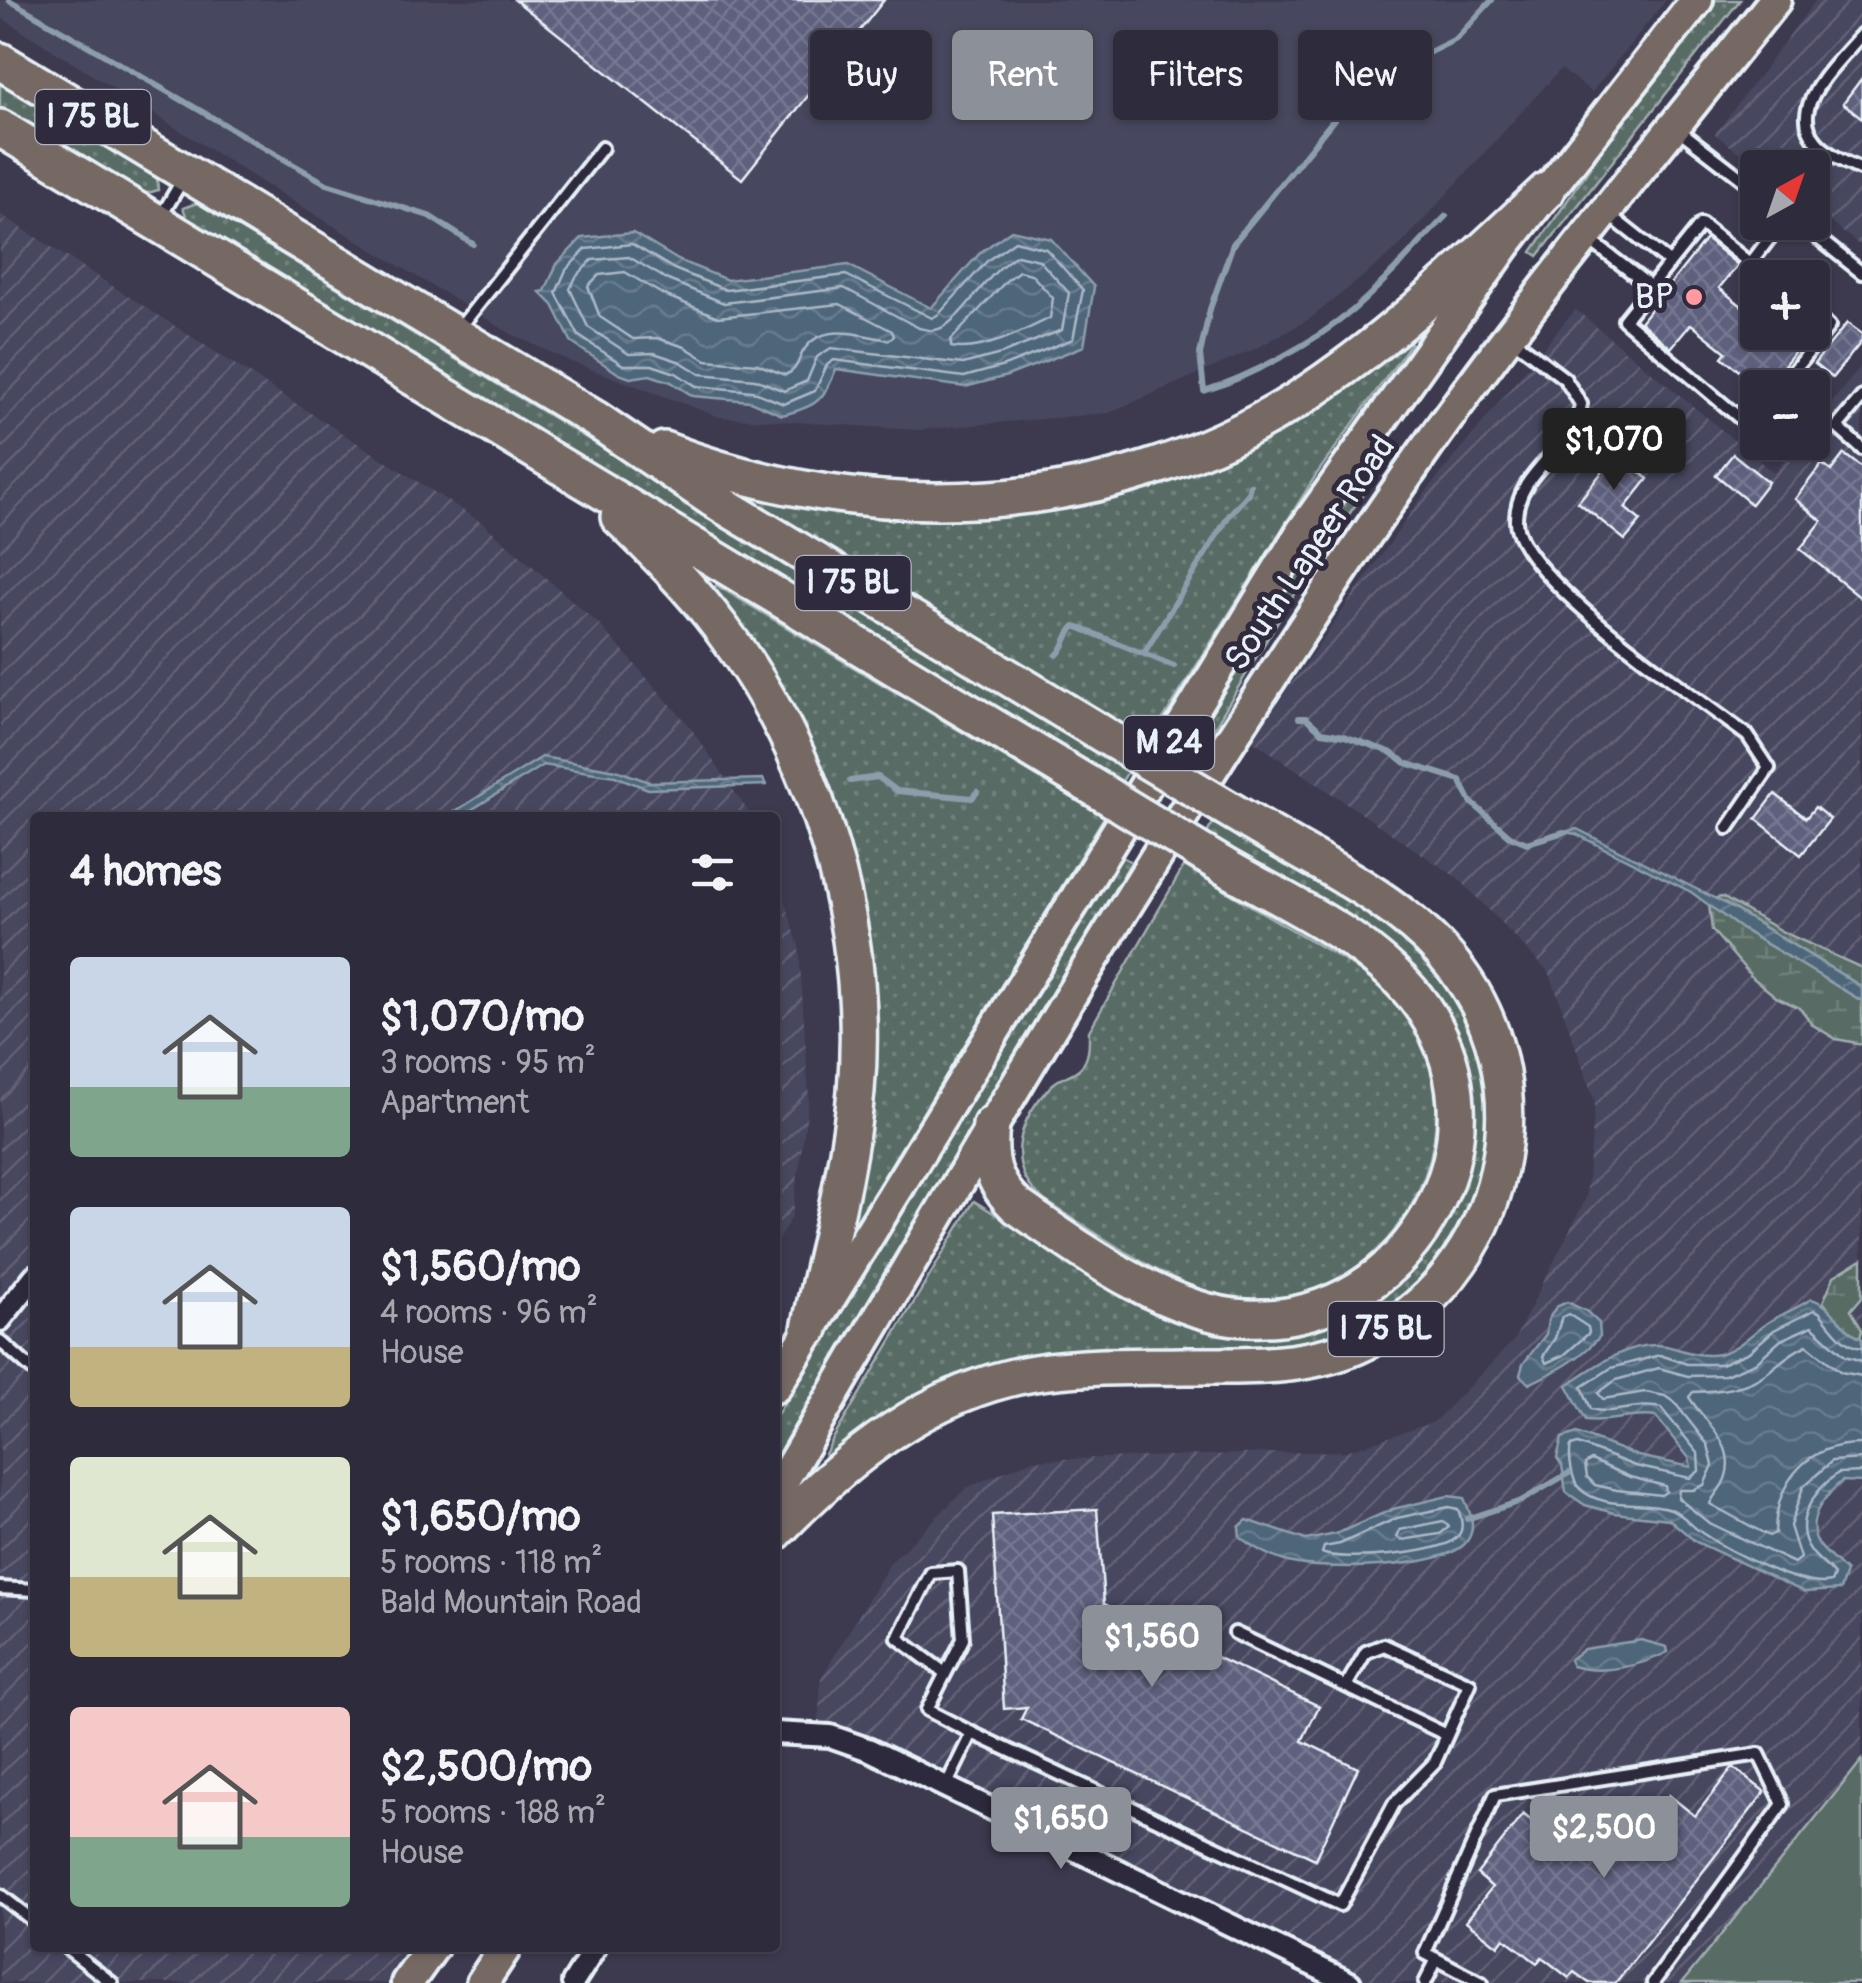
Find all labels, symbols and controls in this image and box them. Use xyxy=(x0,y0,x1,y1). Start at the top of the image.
chip: Buy xyxy=(810,30,932,120)
chip: Rent xyxy=(952,30,1093,120)
chip: Filters xyxy=(1113,30,1278,120)
chip: New xyxy=(1298,30,1432,120)
road number: I 75 BL xyxy=(36,90,150,144)
north arrow xyxy=(1740,150,1830,240)
map controls xyxy=(1740,150,1830,460)
button: + xyxy=(1740,260,1830,350)
place label: BP xyxy=(1635,275,1674,319)
marker: BP xyxy=(1683,286,1705,308)
button: − xyxy=(1740,370,1830,460)
pin: $1,070 xyxy=(1533,408,1695,493)
text: $1,070 xyxy=(1565,420,1663,460)
street label: South Lapeer Road xyxy=(1215,427,1405,679)
road number: I 75 BL xyxy=(796,556,910,610)
road number: M 24 xyxy=(1124,716,1214,770)
icon: filters xyxy=(685,845,740,900)
text: 4 homes xyxy=(70,846,221,898)
text: $1,070/mo xyxy=(380,991,584,1043)
icon: home xyxy=(150,997,270,1117)
text: 3 rooms · 95 m² xyxy=(380,1043,596,1083)
text: Apartment xyxy=(380,1083,529,1123)
text: $1,560/mo xyxy=(380,1241,581,1293)
icon: home xyxy=(150,1247,270,1367)
text: 4 rooms · 96 m² xyxy=(380,1293,598,1333)
road number: I 75 BL xyxy=(1328,1302,1444,1356)
text: House xyxy=(380,1333,464,1373)
text: $1,650/mo xyxy=(380,1491,581,1543)
icon: home xyxy=(150,1497,270,1617)
text: 5 rooms · 118 m² xyxy=(380,1543,602,1583)
text: Bald Mountain Road xyxy=(380,1583,642,1623)
pin: $1,560 xyxy=(1071,1605,1233,1690)
text: $1,560 xyxy=(1104,1617,1200,1657)
text: $2,500/mo xyxy=(380,1741,592,1793)
icon: home xyxy=(150,1747,270,1867)
pin: $1,650 xyxy=(980,1787,1142,1872)
text: 5 rooms · 188 m² xyxy=(380,1793,606,1833)
pin: $2,500 xyxy=(1523,1796,1685,1881)
text: $1,650 xyxy=(1013,1799,1109,1839)
text: $2,500 xyxy=(1552,1808,1656,1848)
text: House xyxy=(380,1833,464,1873)

